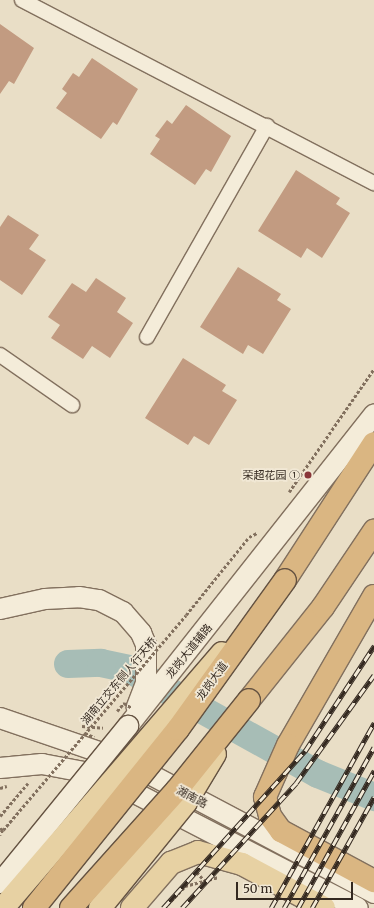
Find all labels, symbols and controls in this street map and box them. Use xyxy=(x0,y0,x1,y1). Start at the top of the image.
place label: 荣超花园 ① xyxy=(242,468,300,482)
marker: 荣超花园 ① xyxy=(303,470,313,480)
street label: 龙岗大道辅路 xyxy=(163,621,215,681)
street label: 湖南立交东侧人行天桥 xyxy=(79,635,159,727)
street label: 龙岗大道 xyxy=(194,659,230,703)
street label: 湖南路 xyxy=(174,783,210,811)
scale bar xyxy=(238,874,355,900)
text: 50 m xyxy=(243,881,272,896)

